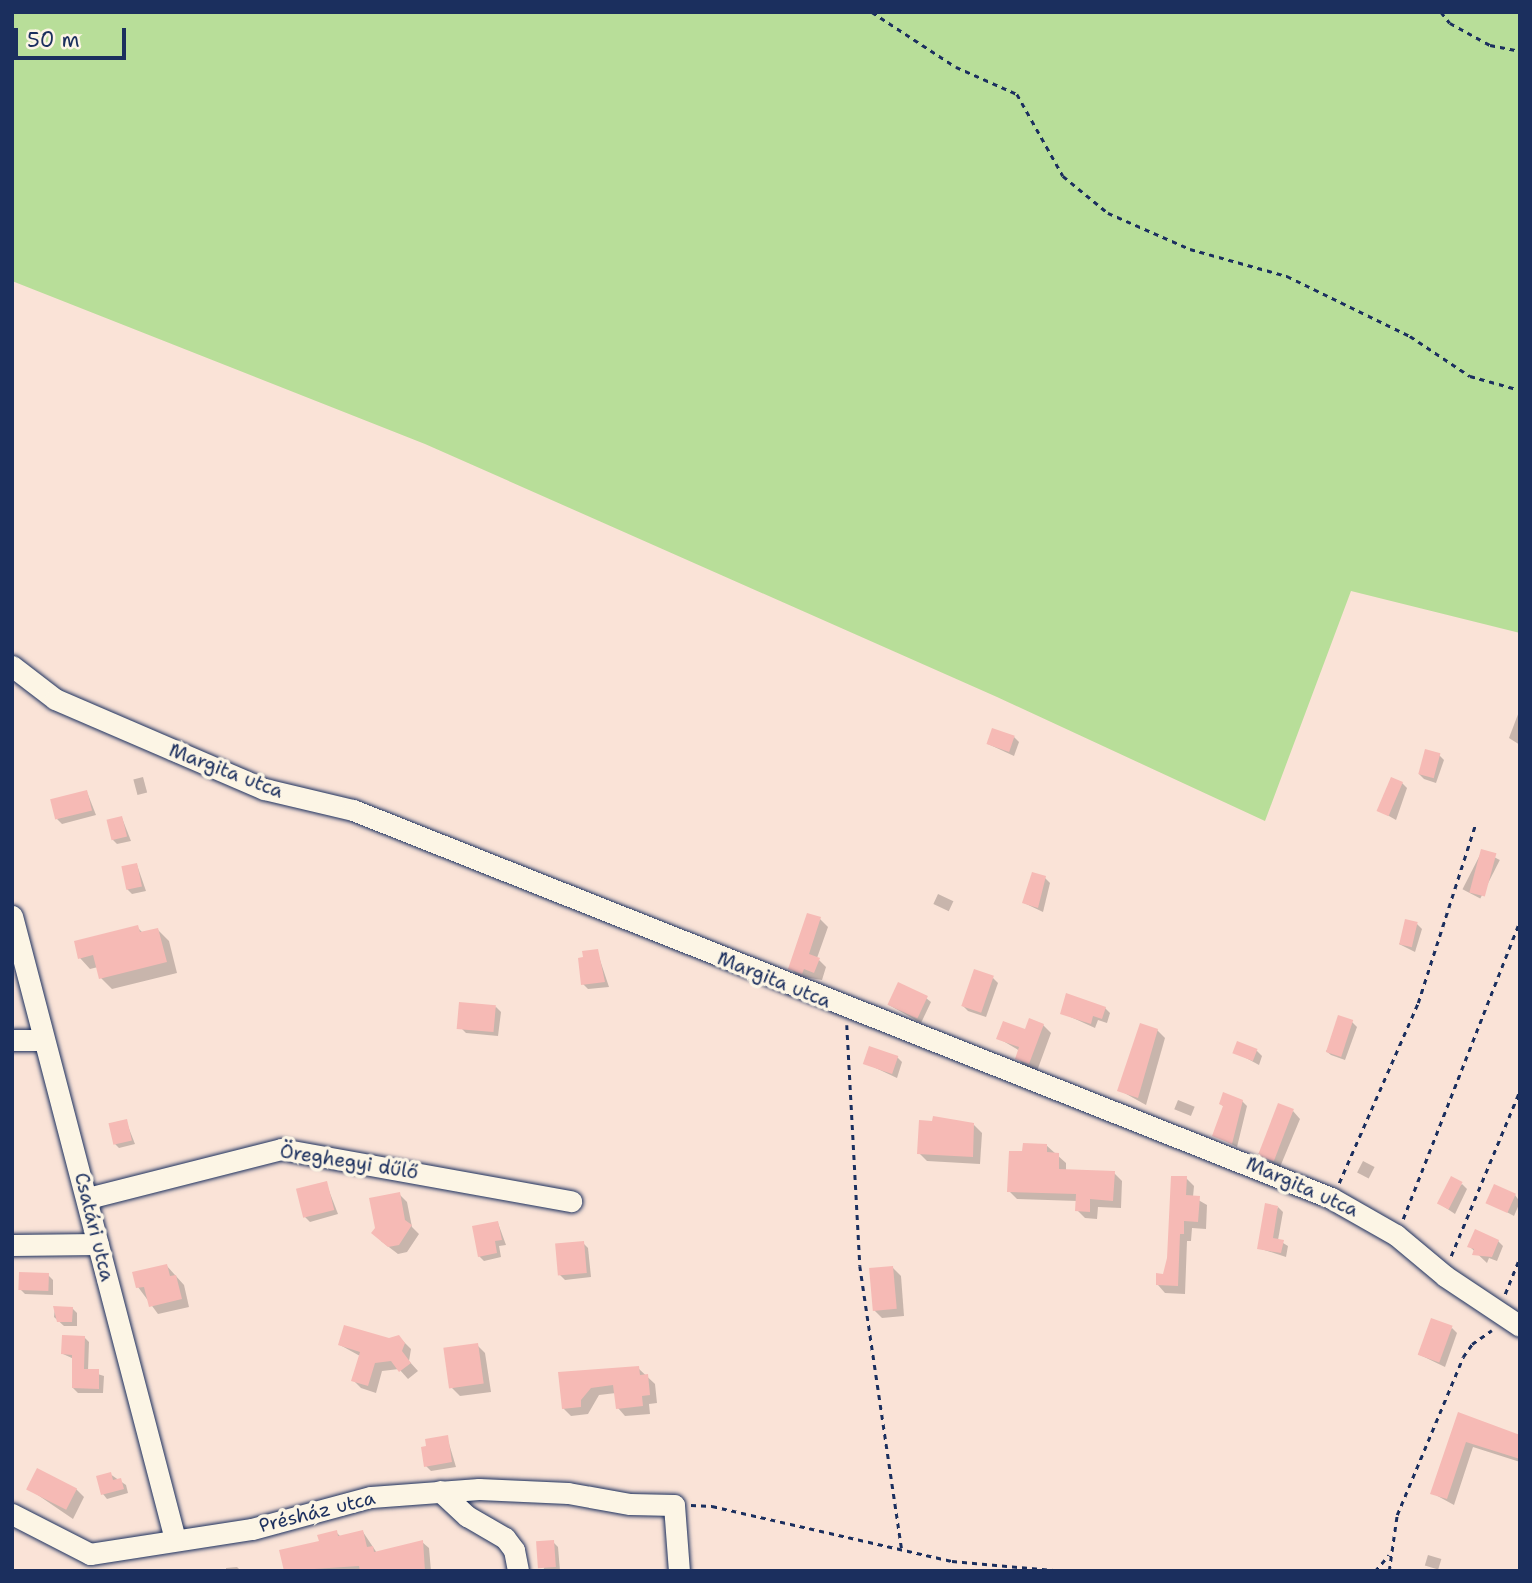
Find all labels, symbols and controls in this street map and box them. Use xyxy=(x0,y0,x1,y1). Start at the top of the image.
scale bar xyxy=(18,14,130,58)
text: 50 m xyxy=(27,26,80,54)
street label: Margita utca xyxy=(166,739,286,803)
street label: Margita utca xyxy=(714,947,834,1013)
street label: Öreghegyi dűlő xyxy=(278,1140,420,1184)
street label: Margita utca xyxy=(1242,1152,1362,1222)
street label: Csatári utca xyxy=(70,1170,118,1284)
street label: Présház utca xyxy=(256,1487,378,1537)

